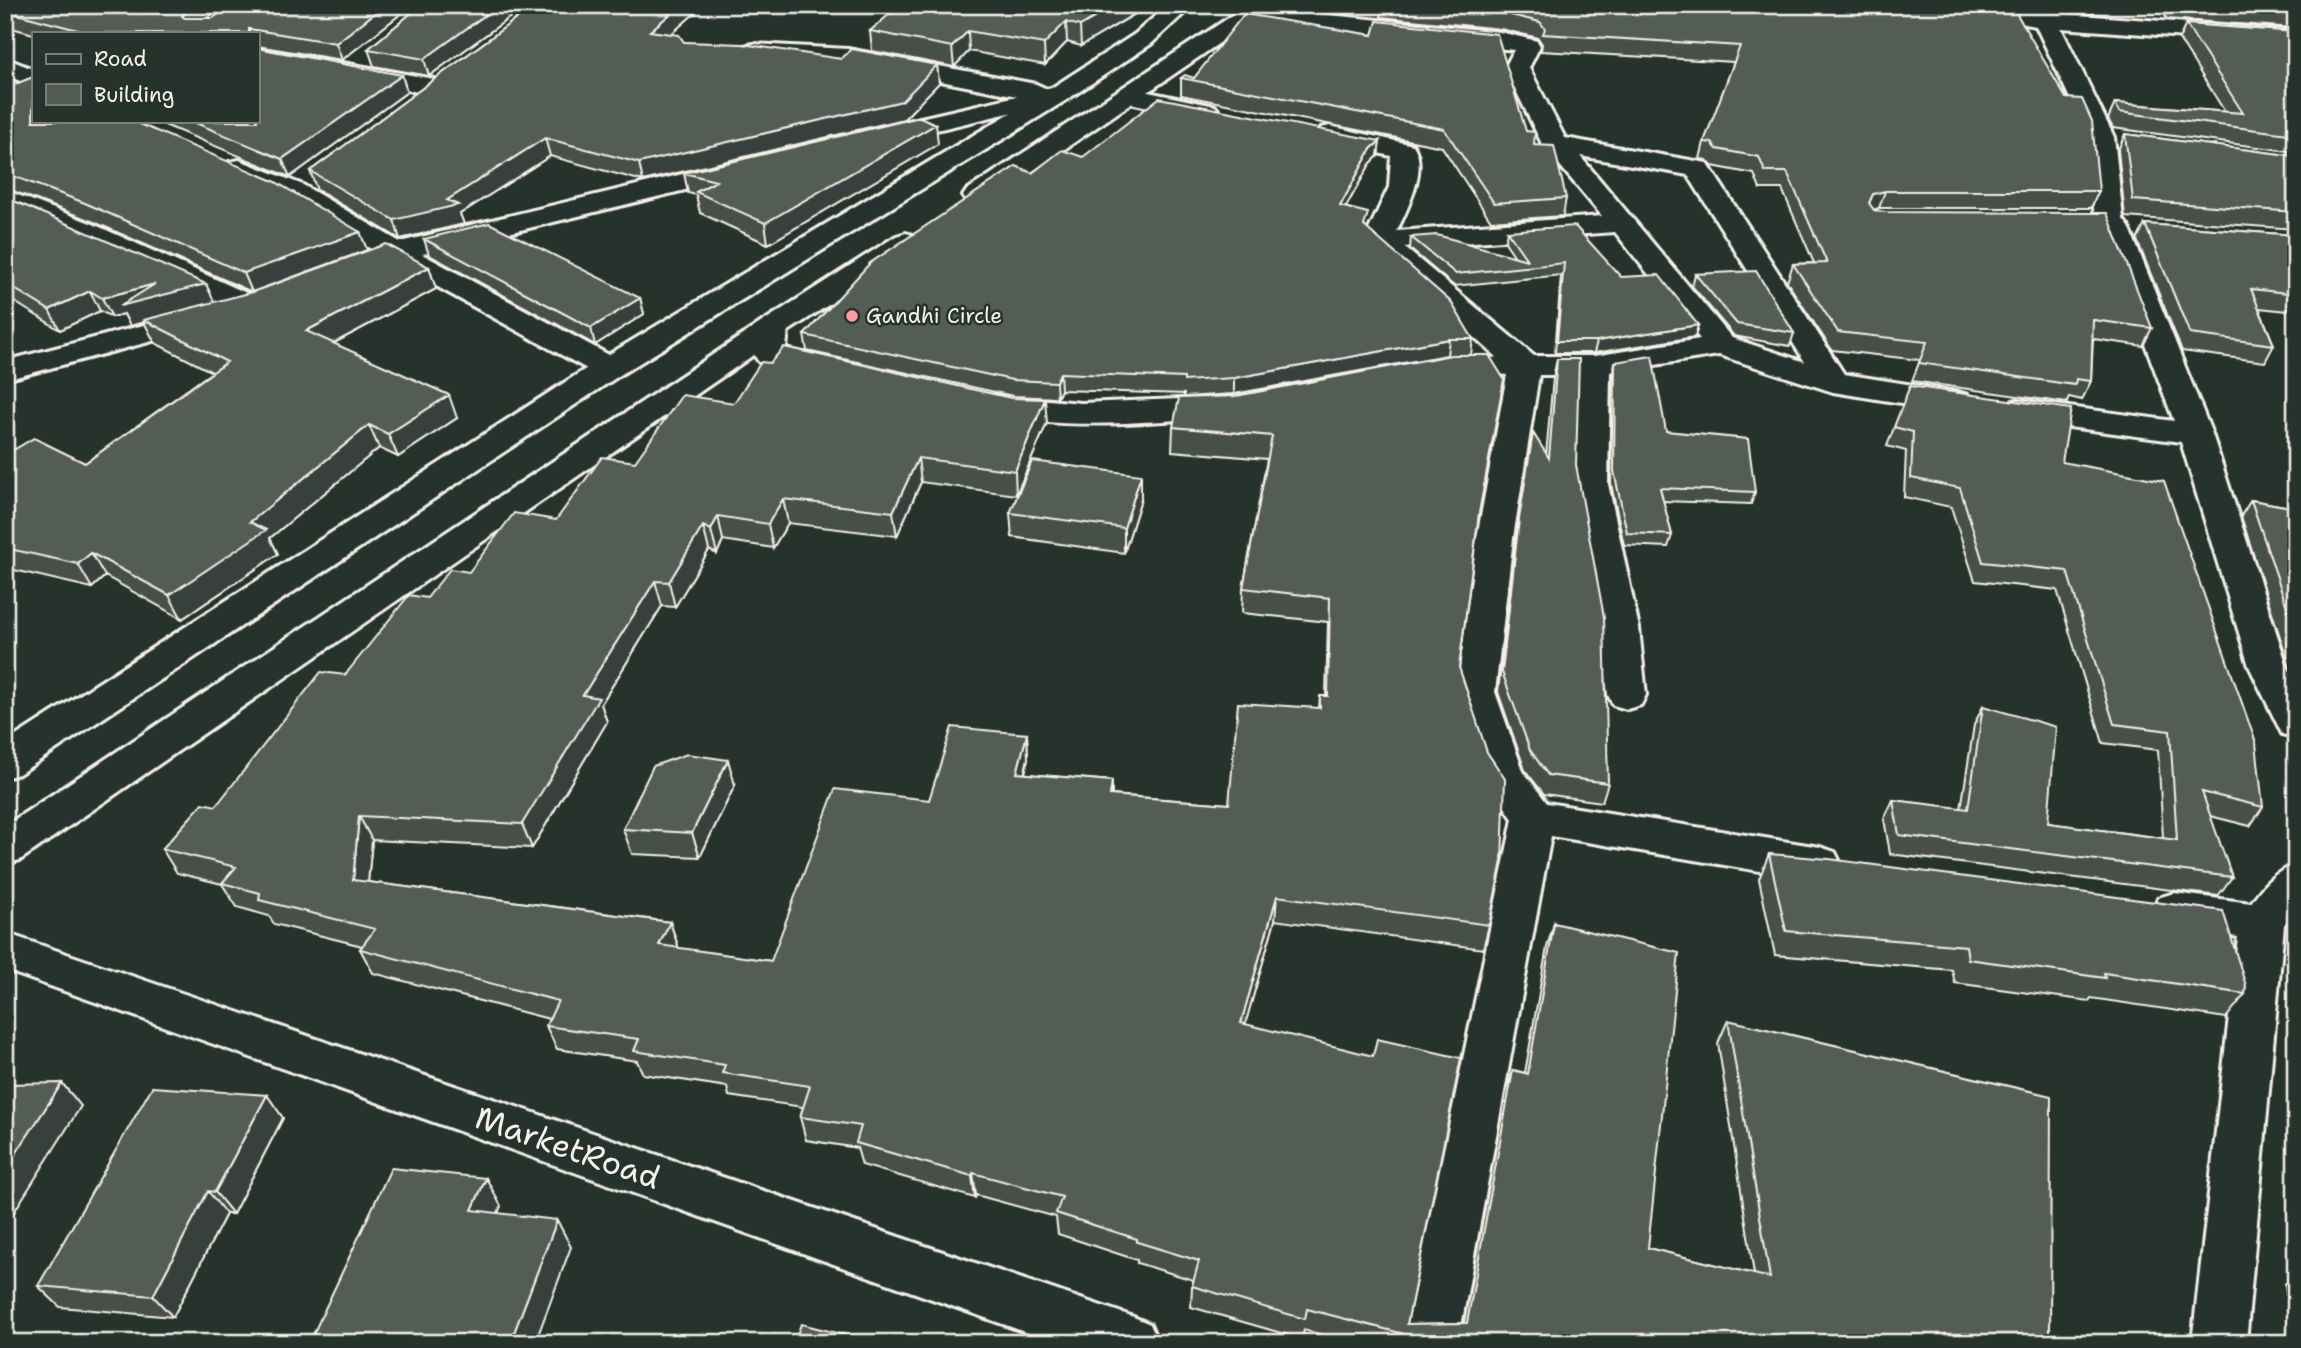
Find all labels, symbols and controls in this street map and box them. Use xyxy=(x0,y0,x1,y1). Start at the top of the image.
legend xyxy=(32,32,259,122)
text: Road xyxy=(94,45,147,73)
text: Building xyxy=(94,81,174,109)
place label: Gandhi Circle xyxy=(866,302,1002,330)
marker: Gandhi Circle xyxy=(844,308,860,324)
street label: MarketRoad xyxy=(470,1095,666,1199)

